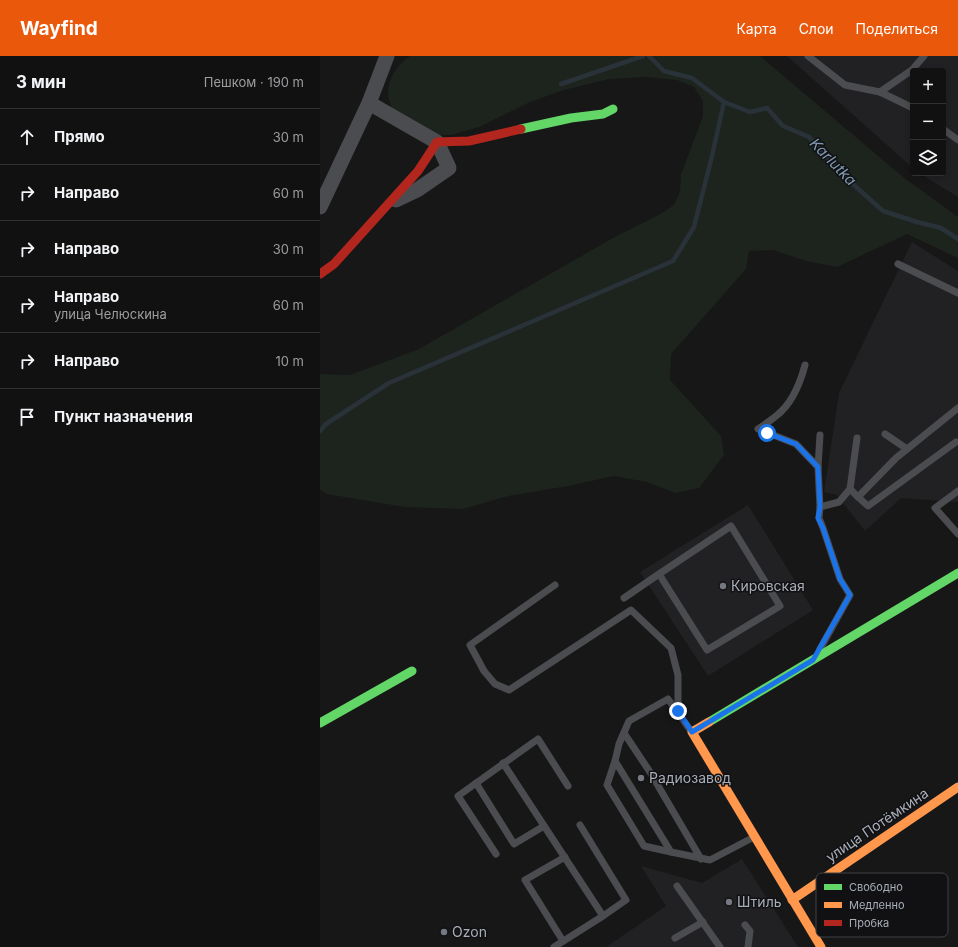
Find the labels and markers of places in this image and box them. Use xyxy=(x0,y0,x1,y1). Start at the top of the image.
place label: Кировская xyxy=(731,577,805,594)
marker: Кировская xyxy=(718,581,728,591)
place label: Радиозавод xyxy=(649,769,731,786)
marker: Радиозавод xyxy=(636,773,646,783)
place label: Штиль xyxy=(737,893,782,910)
marker: Штиль xyxy=(724,897,734,907)
place label: Ozon xyxy=(452,923,487,940)
marker: Ozon xyxy=(439,927,449,937)

